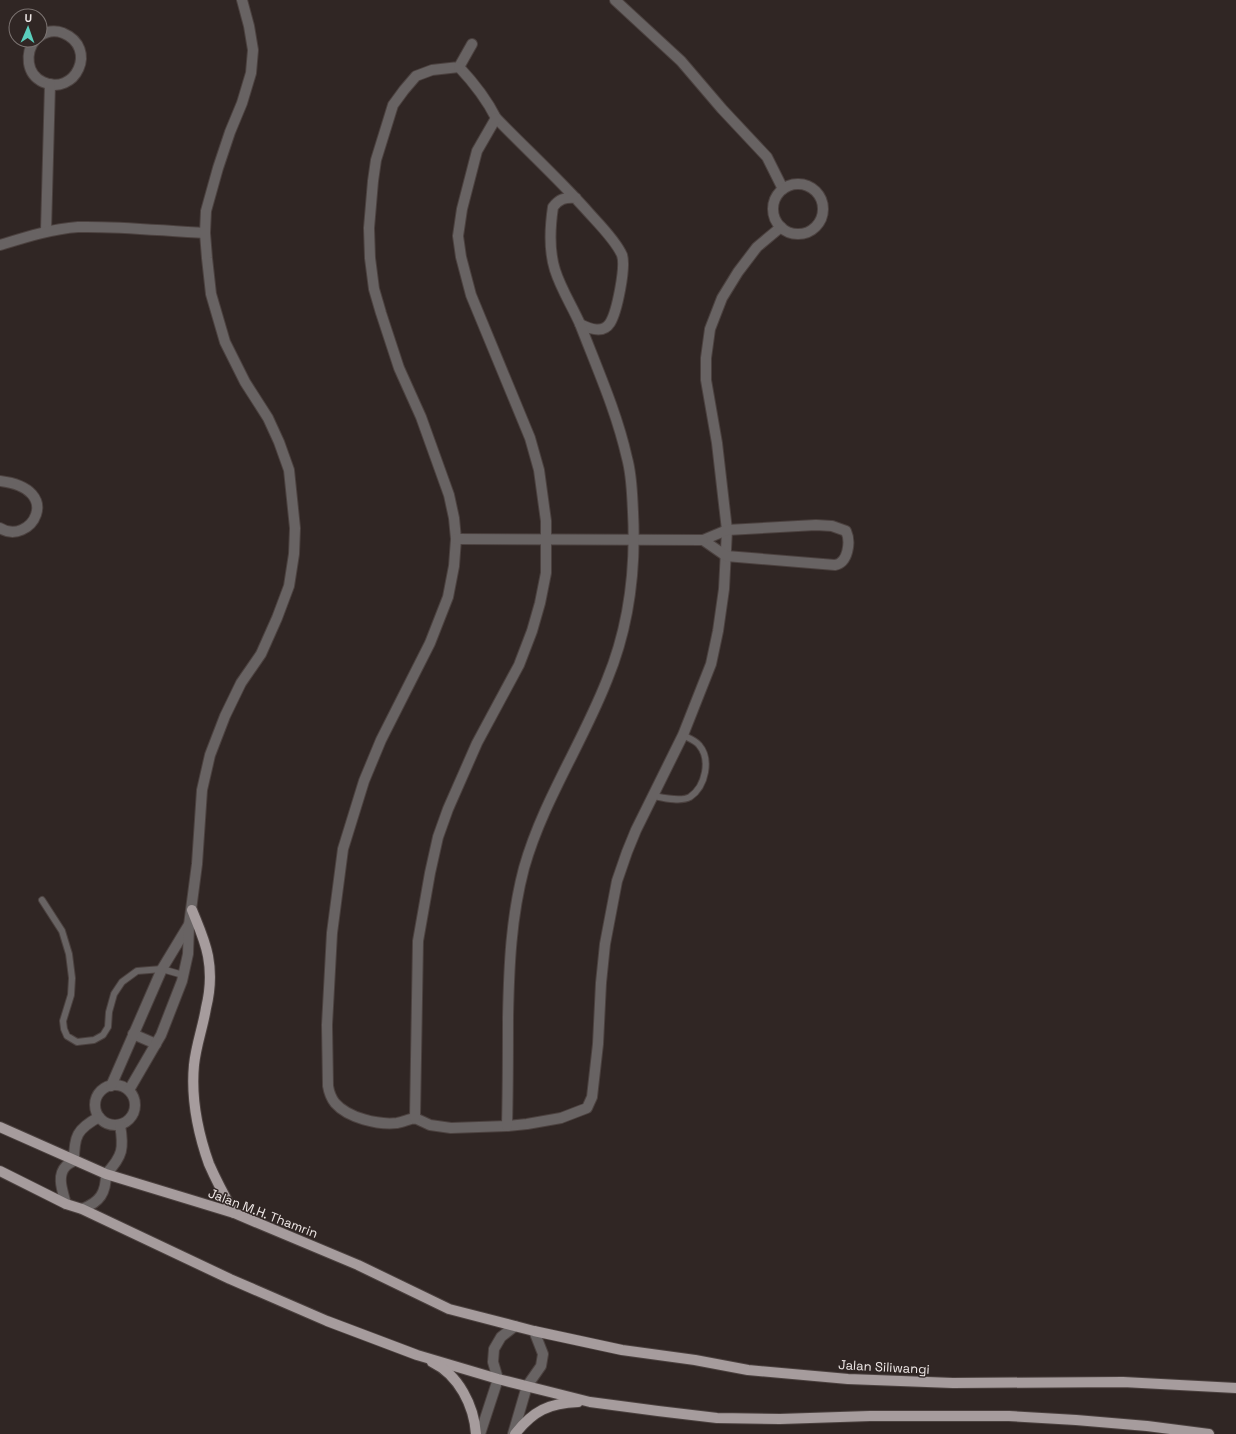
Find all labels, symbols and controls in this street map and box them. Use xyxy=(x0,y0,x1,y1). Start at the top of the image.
north arrow xyxy=(8,8,48,48)
text: U xyxy=(24,11,32,25)
street label: Jalan M.H. Thamrin xyxy=(206,1184,320,1242)
street label: Jalan Siliwangi xyxy=(838,1356,930,1378)

